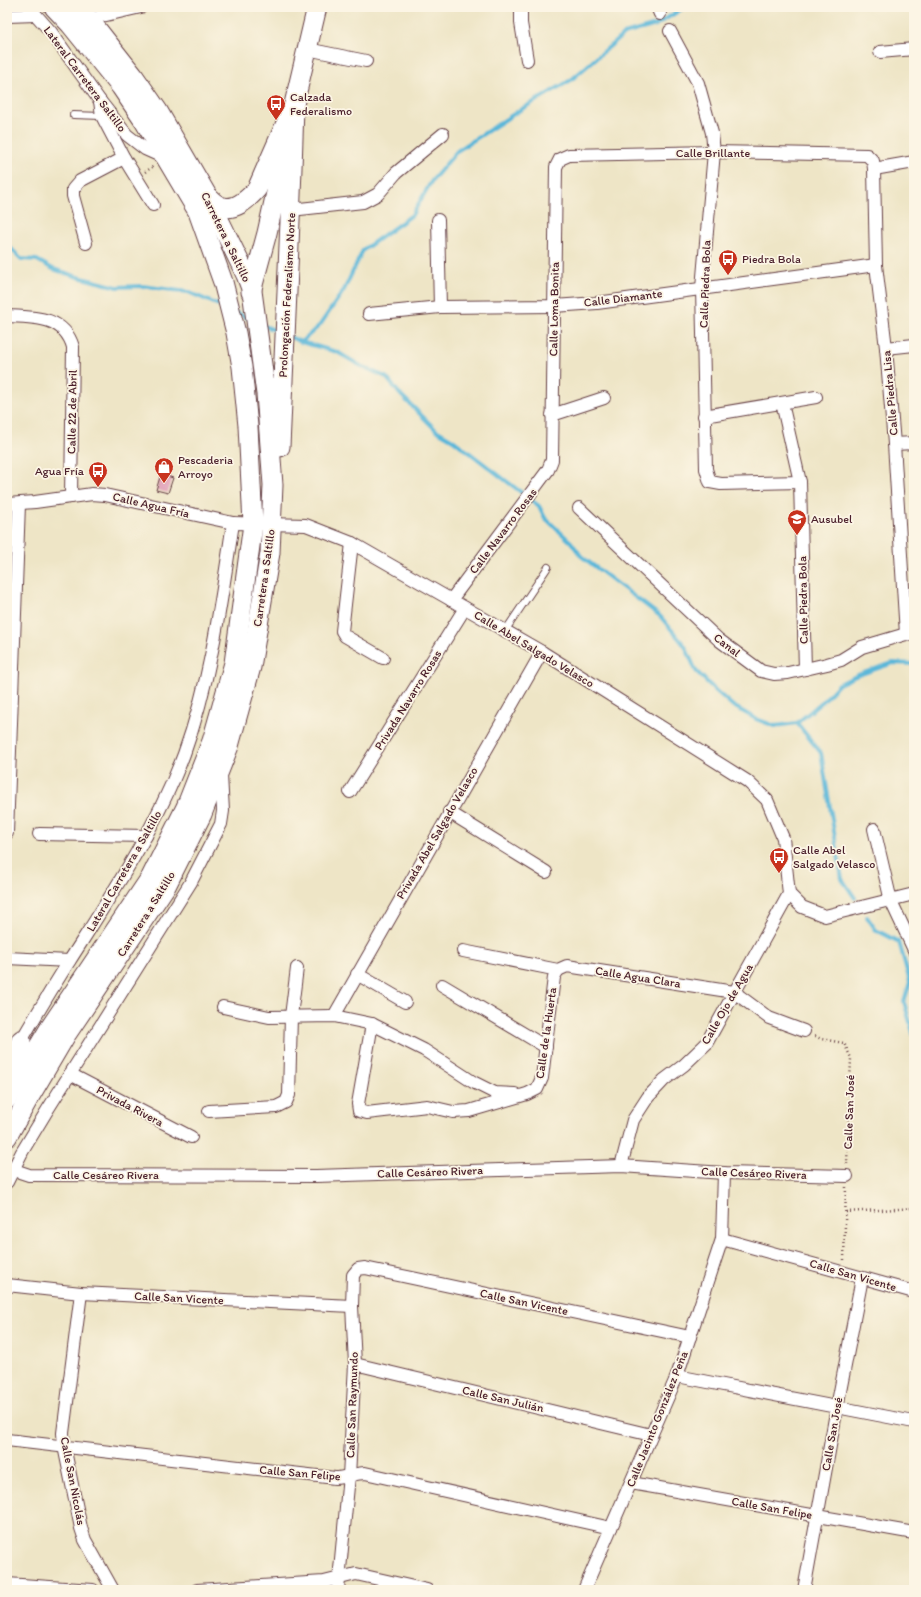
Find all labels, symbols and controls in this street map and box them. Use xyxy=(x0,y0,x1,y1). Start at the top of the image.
street label: Lateral Carretera Saltillo xyxy=(41,23,129,135)
place label: Calzada Federalismo xyxy=(290,90,352,118)
bus stop icon: Calzada Federalismo xyxy=(265,93,287,121)
street label: Calle Brillante xyxy=(676,146,751,160)
street label: Carretera a Saltillo xyxy=(198,190,254,284)
street label: Prolongación Federalismo Norte xyxy=(276,212,298,378)
street label: Calle Piedra Bola xyxy=(696,239,714,328)
bus stop icon: Piedra Bola xyxy=(717,248,739,276)
place label: Piedra Bola xyxy=(742,252,801,266)
street label: Calle Loma Bonita xyxy=(546,261,562,357)
street label: Calle Diamante xyxy=(583,286,663,310)
street label: Calle Piedra Lisa xyxy=(879,349,901,436)
street label: Calle 22 de Abril xyxy=(64,369,80,454)
place label: Pescaderia Arroyo xyxy=(178,453,233,481)
shop icon: Pescaderia Arroyo xyxy=(153,456,175,484)
bus stop icon: Agua Fría xyxy=(87,460,109,488)
place label: Agua Fría xyxy=(35,464,85,478)
street label: Calle Navarro Rosas xyxy=(466,485,540,577)
street label: Calle Agua Fría xyxy=(111,489,191,521)
school or university icon: Ausubel xyxy=(786,508,808,536)
place label: Ausubel xyxy=(811,512,853,526)
street label: Carretera a Saltillo xyxy=(250,528,278,628)
street label: Calle Piedra Bola xyxy=(795,555,811,644)
street label: Calle Abel Salgado Velasco xyxy=(471,608,597,690)
street label: Canal xyxy=(711,630,744,660)
street label: Privada Navarro Rosas xyxy=(371,647,445,753)
street label: Privada Abel Salgado Velasco xyxy=(393,764,481,902)
street label: Lateral Carretera a Saltillo xyxy=(83,808,165,934)
place label: Calle Abel Salgado Velasco xyxy=(793,843,875,871)
bus stop icon: Calle Abel Salgado Velasco xyxy=(768,846,790,874)
street label: Carretera a Saltillo xyxy=(114,868,178,960)
street label: Calle Ojo de Agua xyxy=(698,960,756,1047)
street label: Calle Agua Clara xyxy=(594,963,683,991)
street label: Calle de la Huerta xyxy=(533,986,559,1080)
street label: Calle San José xyxy=(841,1074,857,1150)
street label: Privada Rivera xyxy=(94,1082,167,1130)
street label: Calle Cesáreo Rivera xyxy=(377,1163,483,1181)
street label: Calle Cesáreo Rivera xyxy=(701,1164,807,1182)
street label: Calle Cesáreo Rivera xyxy=(53,1168,159,1182)
street label: Calle San Vicente xyxy=(808,1256,898,1294)
street label: Calle San Vicente xyxy=(479,1286,570,1318)
street label: Calle San Vicente xyxy=(134,1289,224,1307)
street label: Calle Jacinto González Peña xyxy=(623,1348,691,1489)
street label: Calle San Raymundo xyxy=(343,1352,361,1458)
street label: Calle San Julián xyxy=(461,1383,546,1415)
street label: Calle San José xyxy=(819,1396,845,1472)
street label: Calle San Nicolás xyxy=(58,1436,88,1526)
street label: Calle San Felipe xyxy=(259,1462,341,1484)
street label: Calle San Felipe xyxy=(731,1494,814,1522)

